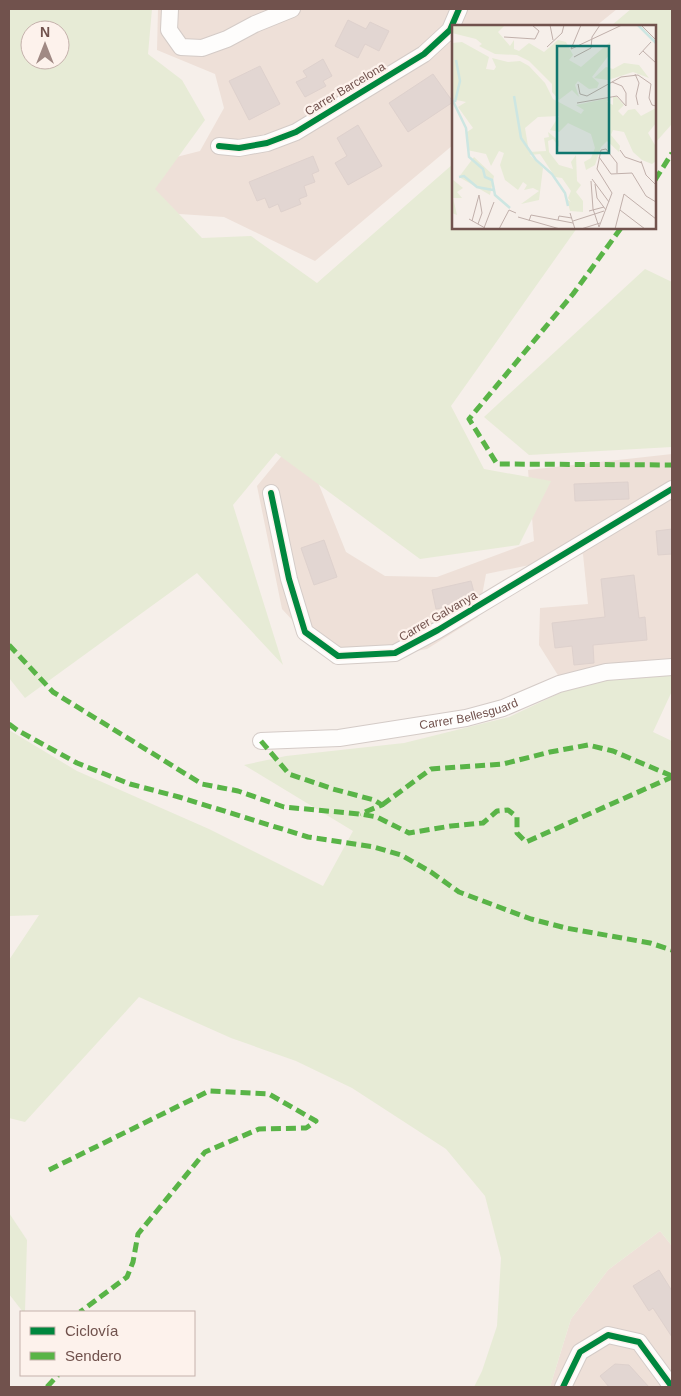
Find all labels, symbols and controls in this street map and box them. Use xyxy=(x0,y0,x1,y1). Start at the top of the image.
north arrow xyxy=(20,20,70,70)
text: N xyxy=(40,24,50,40)
inset map xyxy=(452,25,656,229)
street label: Carrer Barcelona xyxy=(302,59,388,119)
street label: Carrer Galvanya xyxy=(396,588,480,644)
street label: Carrer Bellesguard xyxy=(418,695,520,732)
legend xyxy=(20,1311,195,1376)
text: Ciclovía xyxy=(65,1322,119,1339)
text: Sendero xyxy=(65,1347,122,1364)

